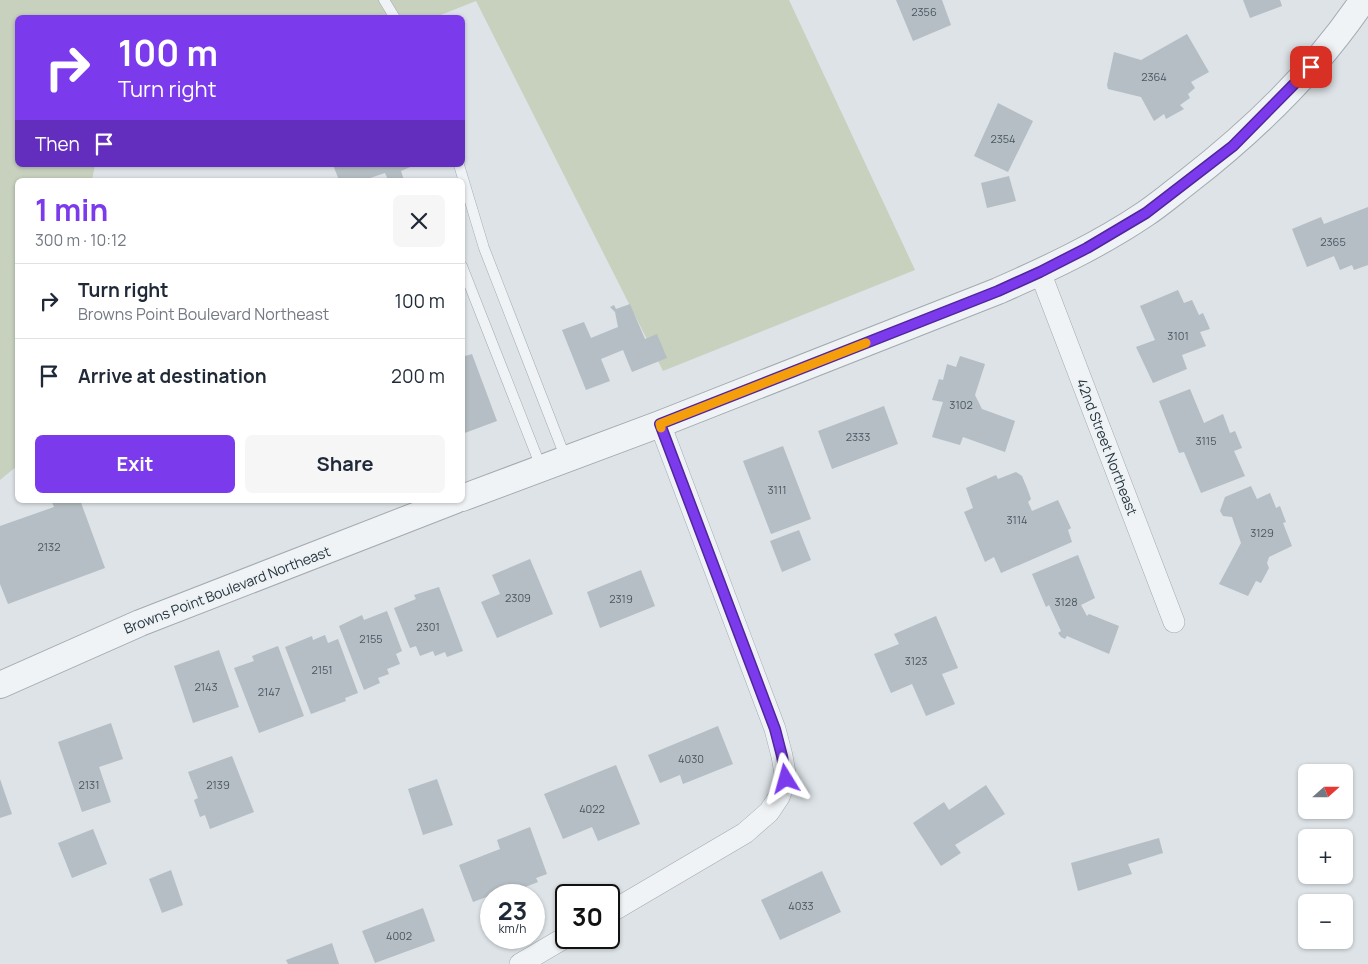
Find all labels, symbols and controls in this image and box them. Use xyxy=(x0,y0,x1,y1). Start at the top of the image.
house number: 2356 xyxy=(911,4,937,19)
text: 100 m xyxy=(118,29,218,77)
icon: right xyxy=(35,35,100,100)
pin xyxy=(1290,46,1332,88)
icon: arrive xyxy=(1297,53,1325,81)
house number: 2364 xyxy=(1141,69,1167,84)
text: Turn right xyxy=(118,74,216,104)
icon: arrive xyxy=(90,130,118,158)
text: Then xyxy=(35,131,80,157)
house number: 2354 xyxy=(990,131,1016,146)
text: 1 min xyxy=(35,189,108,230)
button: close xyxy=(393,195,445,247)
text: 300 m · 10:12 xyxy=(35,229,126,251)
house number: 2365 xyxy=(1320,234,1346,249)
text: Turn right xyxy=(78,277,168,303)
icon: right xyxy=(35,287,63,315)
text: 100 m xyxy=(394,288,445,314)
text: Browns Point Boulevard Northeast xyxy=(78,303,329,325)
house number: 3101 xyxy=(1167,328,1189,343)
icon: arrive xyxy=(35,362,63,390)
text: Arrive at destination xyxy=(78,363,267,389)
text: 200 m xyxy=(391,363,445,389)
street label: 42nd Street Northeast xyxy=(1073,376,1142,518)
house number: 3102 xyxy=(949,397,973,412)
house number: 2333 xyxy=(846,429,870,444)
house number: 3115 xyxy=(1195,433,1217,448)
button: Exit xyxy=(35,435,235,493)
button: Share xyxy=(245,435,445,493)
house number: 3111 xyxy=(768,482,786,497)
house number: 3114 xyxy=(1006,512,1028,527)
house number: 3129 xyxy=(1250,525,1274,540)
house number: 2132 xyxy=(38,539,60,554)
street label: Browns Point Boulevard Northeast xyxy=(121,541,333,638)
house number: 2309 xyxy=(505,590,531,605)
house number: 2319 xyxy=(609,591,633,606)
house number: 3128 xyxy=(1054,594,1078,609)
house number: 2301 xyxy=(416,619,440,634)
house number: 2155 xyxy=(359,631,383,646)
house number: 3123 xyxy=(905,653,927,668)
house number: 2151 xyxy=(311,662,333,677)
house number: 2143 xyxy=(194,679,218,694)
house number: 2147 xyxy=(258,684,280,699)
house number: 4030 xyxy=(678,751,704,766)
position arrow xyxy=(759,752,811,804)
north arrow xyxy=(1298,764,1352,819)
map controls xyxy=(1298,764,1353,949)
house number: 2131 xyxy=(79,777,99,792)
house number: 2139 xyxy=(206,777,230,792)
house number: 4022 xyxy=(579,801,605,816)
button: + xyxy=(1298,829,1353,884)
speed limit sign: 30 xyxy=(555,884,620,949)
text: 23 xyxy=(498,893,527,928)
button: − xyxy=(1298,894,1353,949)
house number: 4033 xyxy=(788,898,814,913)
text: km/h xyxy=(499,920,526,937)
house number: 4002 xyxy=(386,928,412,943)

